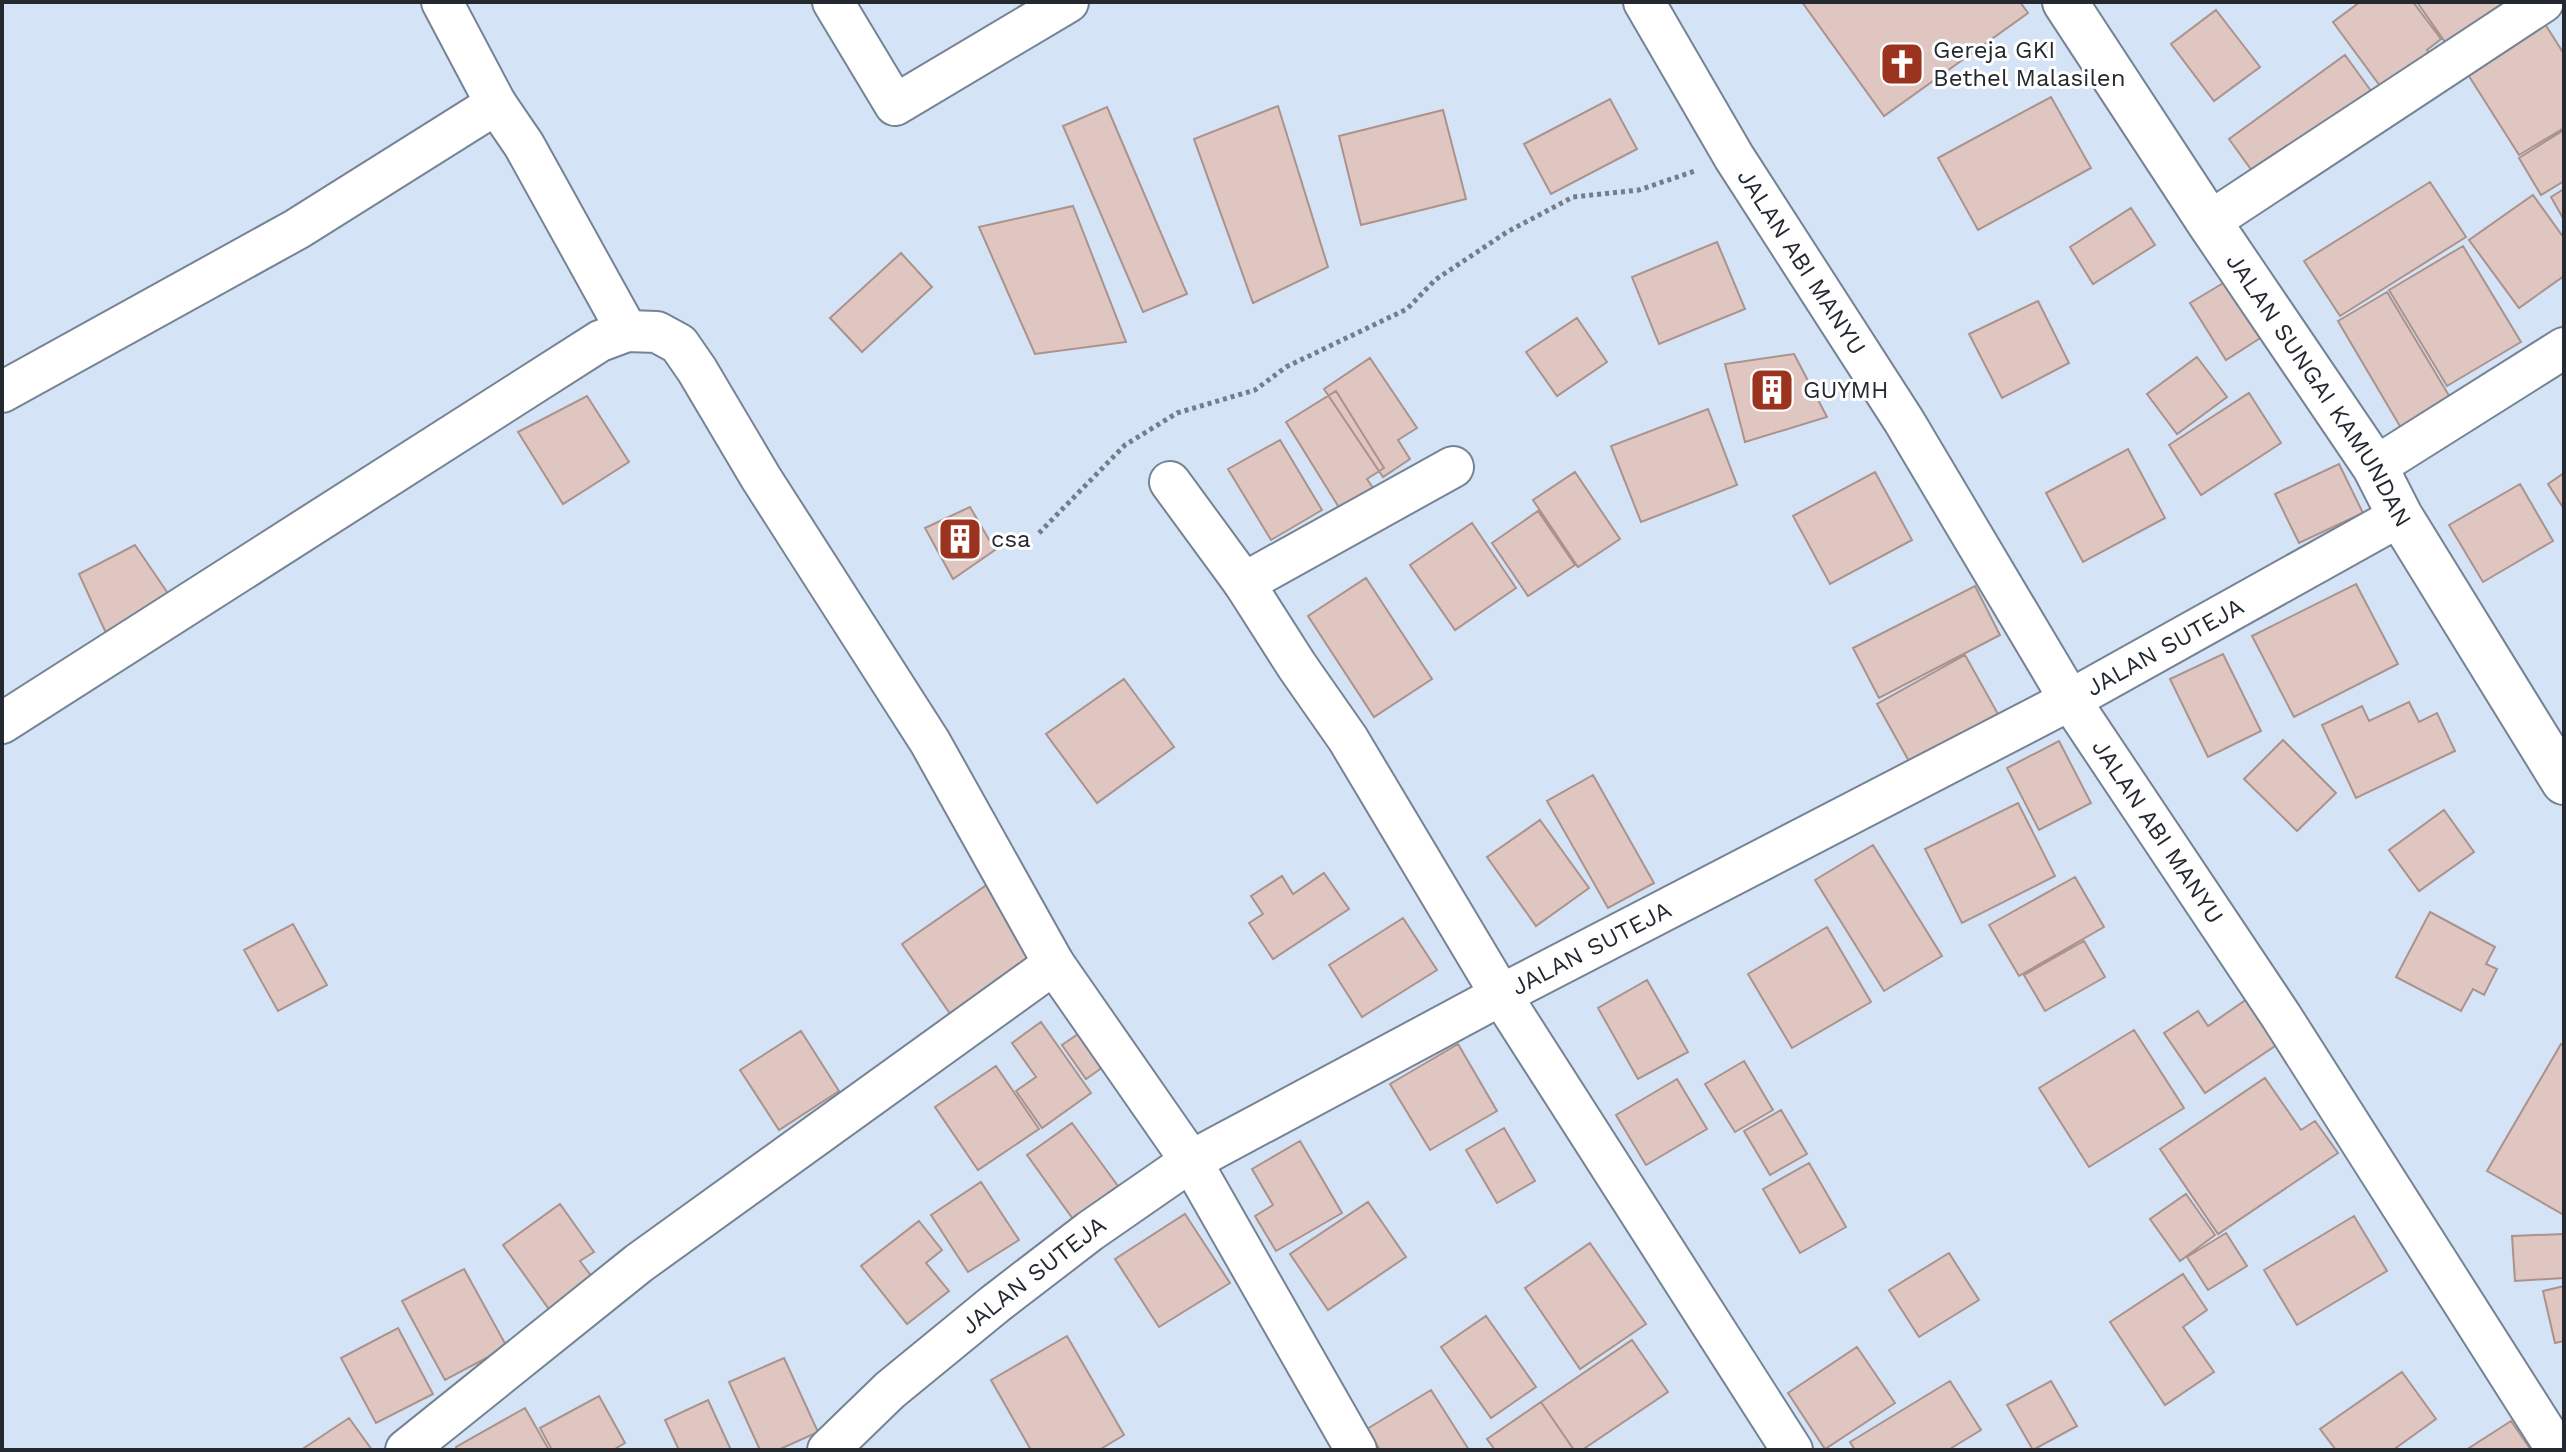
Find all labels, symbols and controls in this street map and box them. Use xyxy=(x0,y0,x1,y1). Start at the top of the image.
place label: Gereja GKI Bethel Malasilen xyxy=(1933,36,2126,92)
church icon: Gereja GKI Bethel Malasilen xyxy=(1878,40,1926,88)
street label: JALAN ABI MANYU xyxy=(1731,164,1872,360)
street label: JALAN SUNGAI KAMUNDAN xyxy=(2220,248,2417,532)
building icon: GUYMH xyxy=(1748,366,1796,414)
place label: GUYMH xyxy=(1803,376,1889,404)
building icon: csa xyxy=(936,515,984,563)
place label: csa xyxy=(991,525,1031,553)
street label: JALAN SUTEJA xyxy=(2081,592,2249,702)
street label: JALAN ABI MANYU xyxy=(2086,734,2229,929)
street label: JALAN SUTEJA xyxy=(1507,895,1676,1001)
street label: JALAN SUTEJA xyxy=(955,1210,1111,1340)

